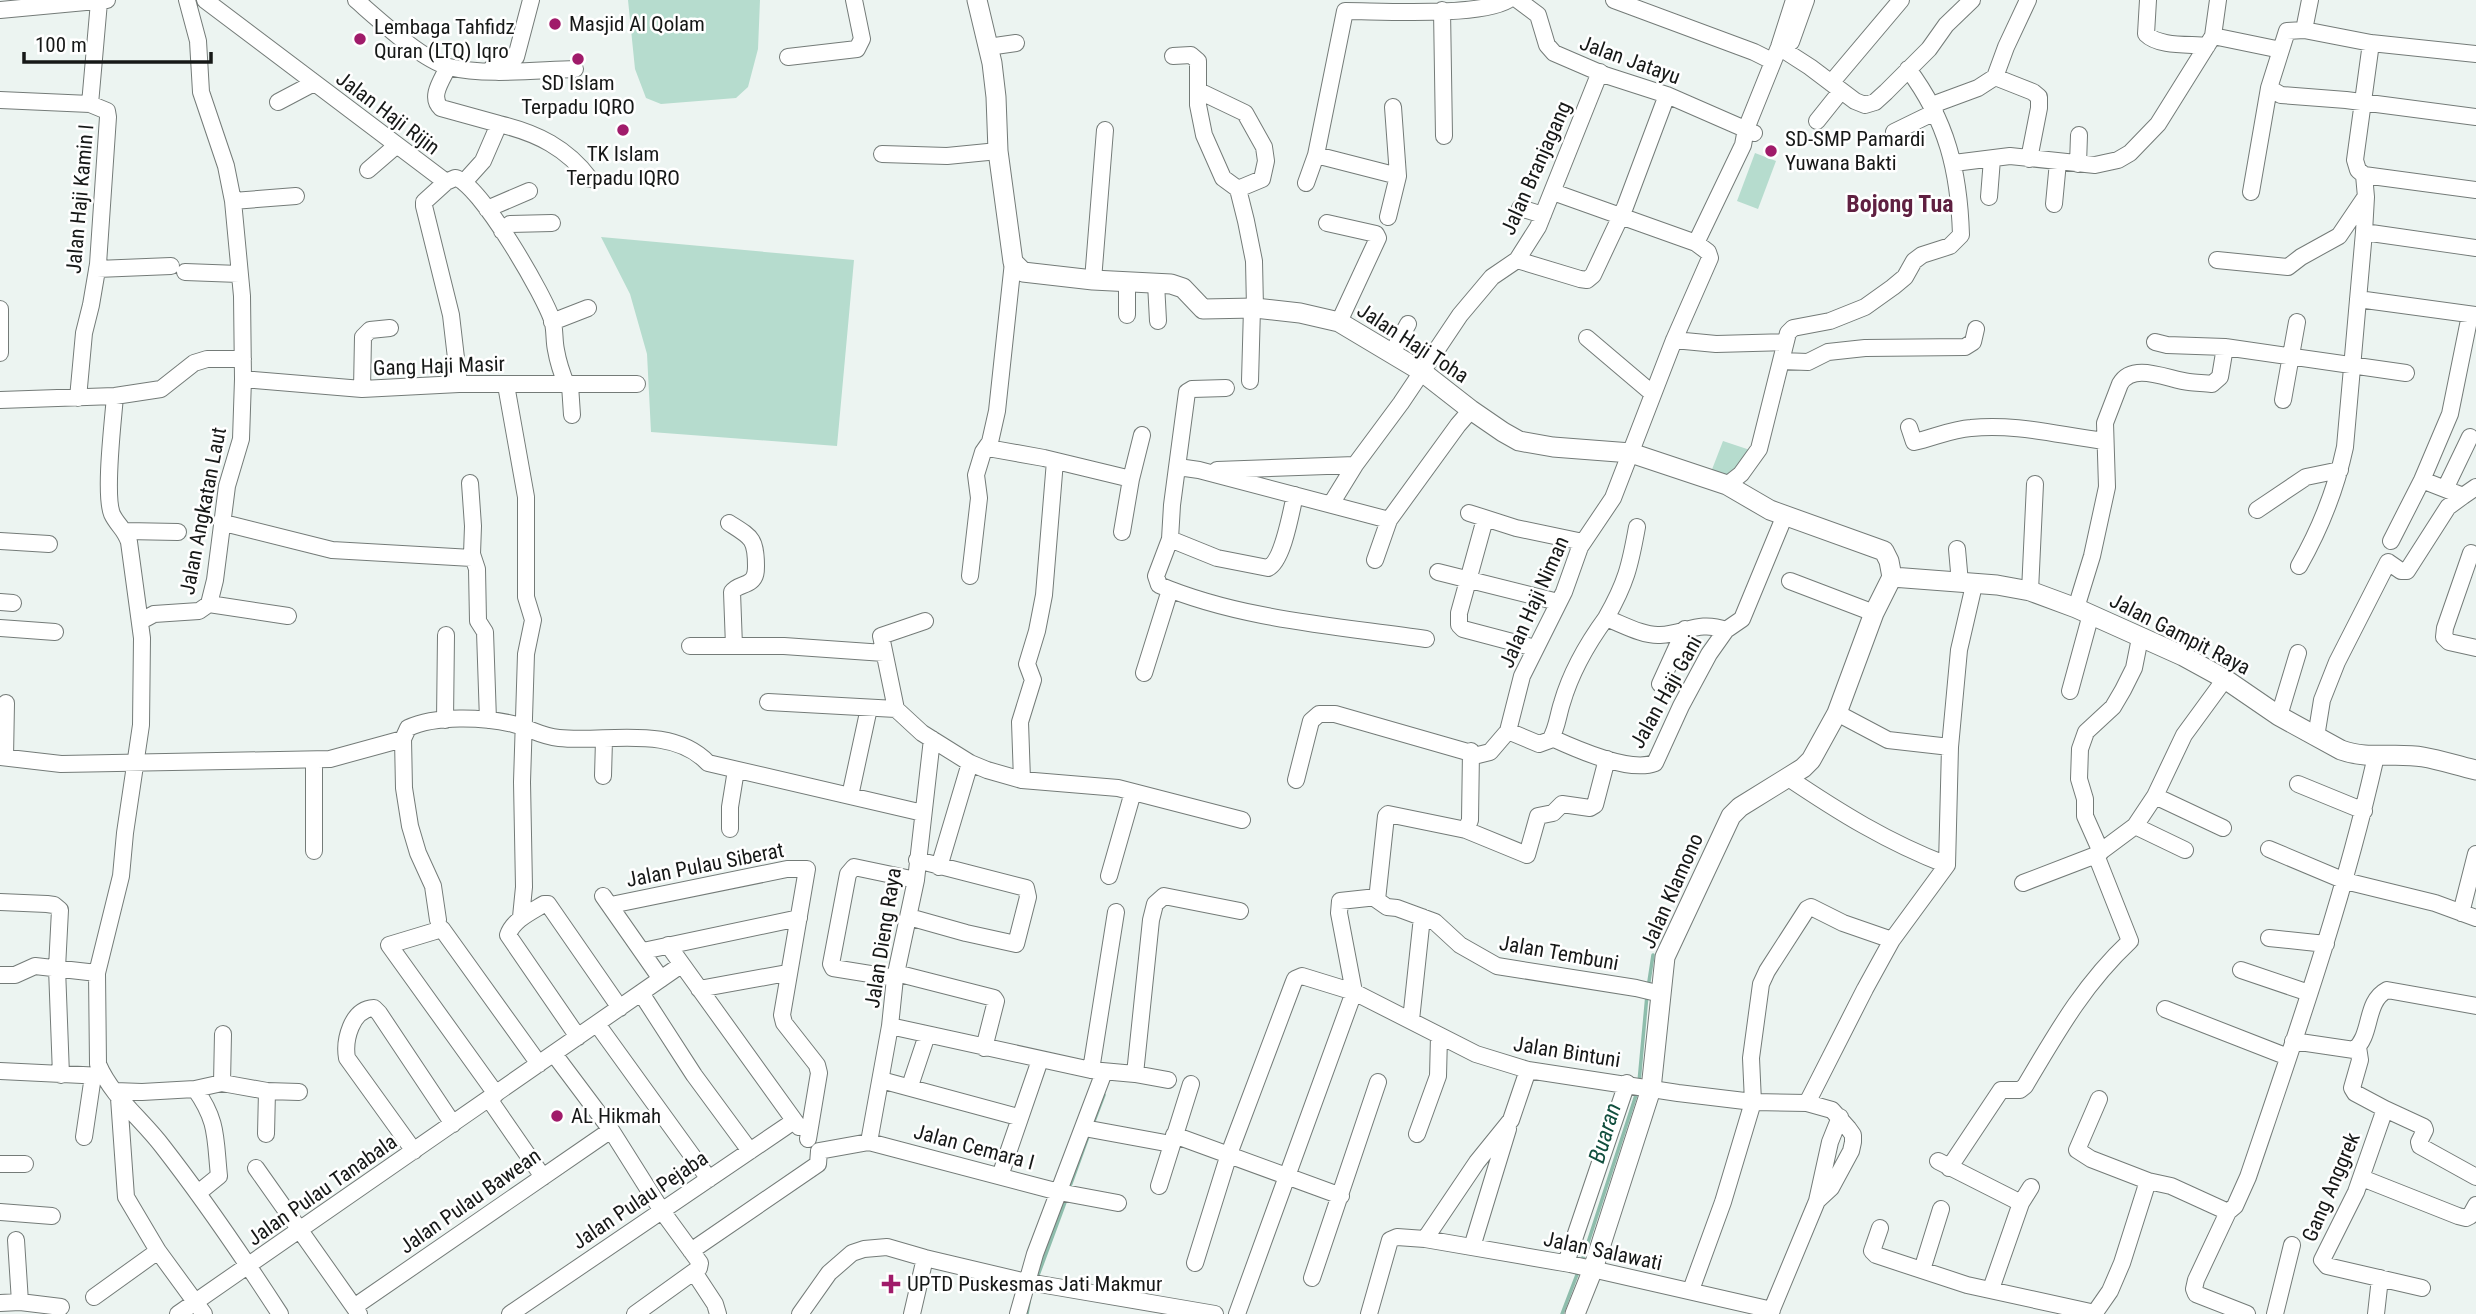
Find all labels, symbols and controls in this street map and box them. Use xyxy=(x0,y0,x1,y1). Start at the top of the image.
place label: Masjid Al Qolam xyxy=(569,12,705,36)
place label: Lembaga Tahfidz Quran (LTQ) Iqro xyxy=(374,15,515,63)
marker: Masjid Al Qolam xyxy=(547,16,563,32)
scale bar xyxy=(24,21,212,65)
marker: Lembaga Tahfidz Quran (LTQ) Iqro xyxy=(352,31,368,47)
street label: Jalan Jatayu xyxy=(1576,31,1684,89)
text: 100 m xyxy=(35,33,87,57)
marker: SD Islam Terpadu IQRO xyxy=(570,51,586,67)
street label: Jalan Haji Rijin xyxy=(332,66,444,160)
place label: SD Islam Terpadu IQRO xyxy=(521,71,635,119)
street label: Jalan Branjagang xyxy=(1496,98,1576,238)
marker: TK Islam Terpadu IQRO xyxy=(615,122,631,138)
street label: Jalan Haji Kamin I xyxy=(62,123,98,275)
place label: SD-SMP Pamardi Yuwana Bakti xyxy=(1785,127,1925,175)
place label: TK Islam Terpadu IQRO xyxy=(566,142,680,190)
marker: SD-SMP Pamardi Yuwana Bakti xyxy=(1763,143,1779,159)
district label: Bojong Tua xyxy=(1846,190,1954,218)
street label: Jalan Haji Toha xyxy=(1353,298,1473,388)
street label: Gang Haji Masir xyxy=(373,352,505,380)
street label: Jalan Angkatan Laut xyxy=(175,425,231,597)
street label: Jalan Haji Niman xyxy=(1494,533,1574,671)
street label: Jalan Gampit Raya xyxy=(2106,588,2254,680)
street label: Jalan Haji Gani xyxy=(1625,632,1707,752)
street label: Jalan Klamono xyxy=(1636,830,1708,952)
street label: Jalan Pulau Siberat xyxy=(624,838,786,892)
street label: Jalan Dieng Raya xyxy=(860,866,906,1010)
street label: Jalan Tembuni xyxy=(1497,931,1621,975)
street label: Jalan Bintuni xyxy=(1512,1032,1622,1072)
water label: Buaran xyxy=(1583,1100,1627,1166)
place label: AL Hikmah xyxy=(571,1104,661,1128)
marker: AL Hikmah xyxy=(549,1108,565,1124)
street label: Jalan Cemara I xyxy=(911,1119,1037,1175)
street label: Gang Anggrek xyxy=(2297,1128,2365,1245)
street label: Jalan Pulau Tanabala xyxy=(243,1130,401,1250)
street label: Jalan Pulau Bawean xyxy=(395,1143,545,1259)
street label: Jalan Pulau Pejaba xyxy=(568,1146,712,1254)
street label: Jalan Salawati xyxy=(1541,1227,1665,1275)
place label: UPTD Puskesmas Jati Makmur xyxy=(907,1272,1162,1296)
marker: UPTD Puskesmas Jati Makmur xyxy=(881,1274,901,1294)

